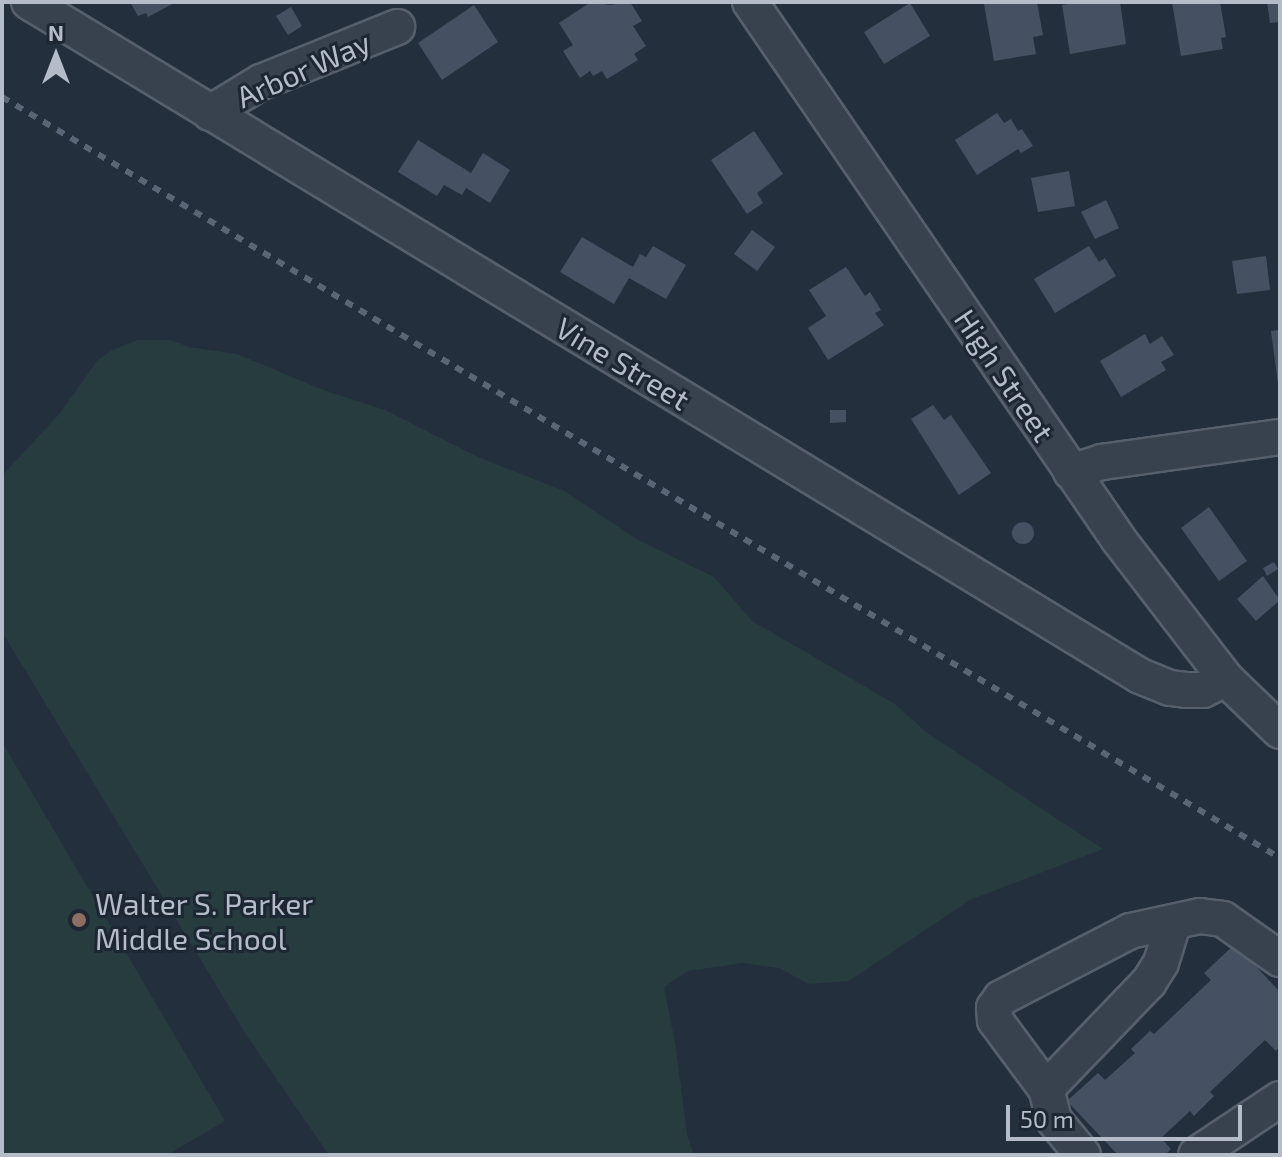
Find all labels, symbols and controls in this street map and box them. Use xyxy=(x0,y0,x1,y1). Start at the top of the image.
north arrow xyxy=(16,16,96,96)
text: N xyxy=(48,19,64,45)
street label: Arbor Way xyxy=(230,23,376,115)
street label: High Street xyxy=(948,302,1062,448)
street label: Vine Street xyxy=(550,309,696,417)
place label: Walter S. Parker Middle School xyxy=(95,885,314,956)
marker: Walter S. Parker Middle School xyxy=(70,911,88,929)
scale bar xyxy=(1010,1089,1246,1139)
text: 50 m xyxy=(1020,1104,1074,1133)

